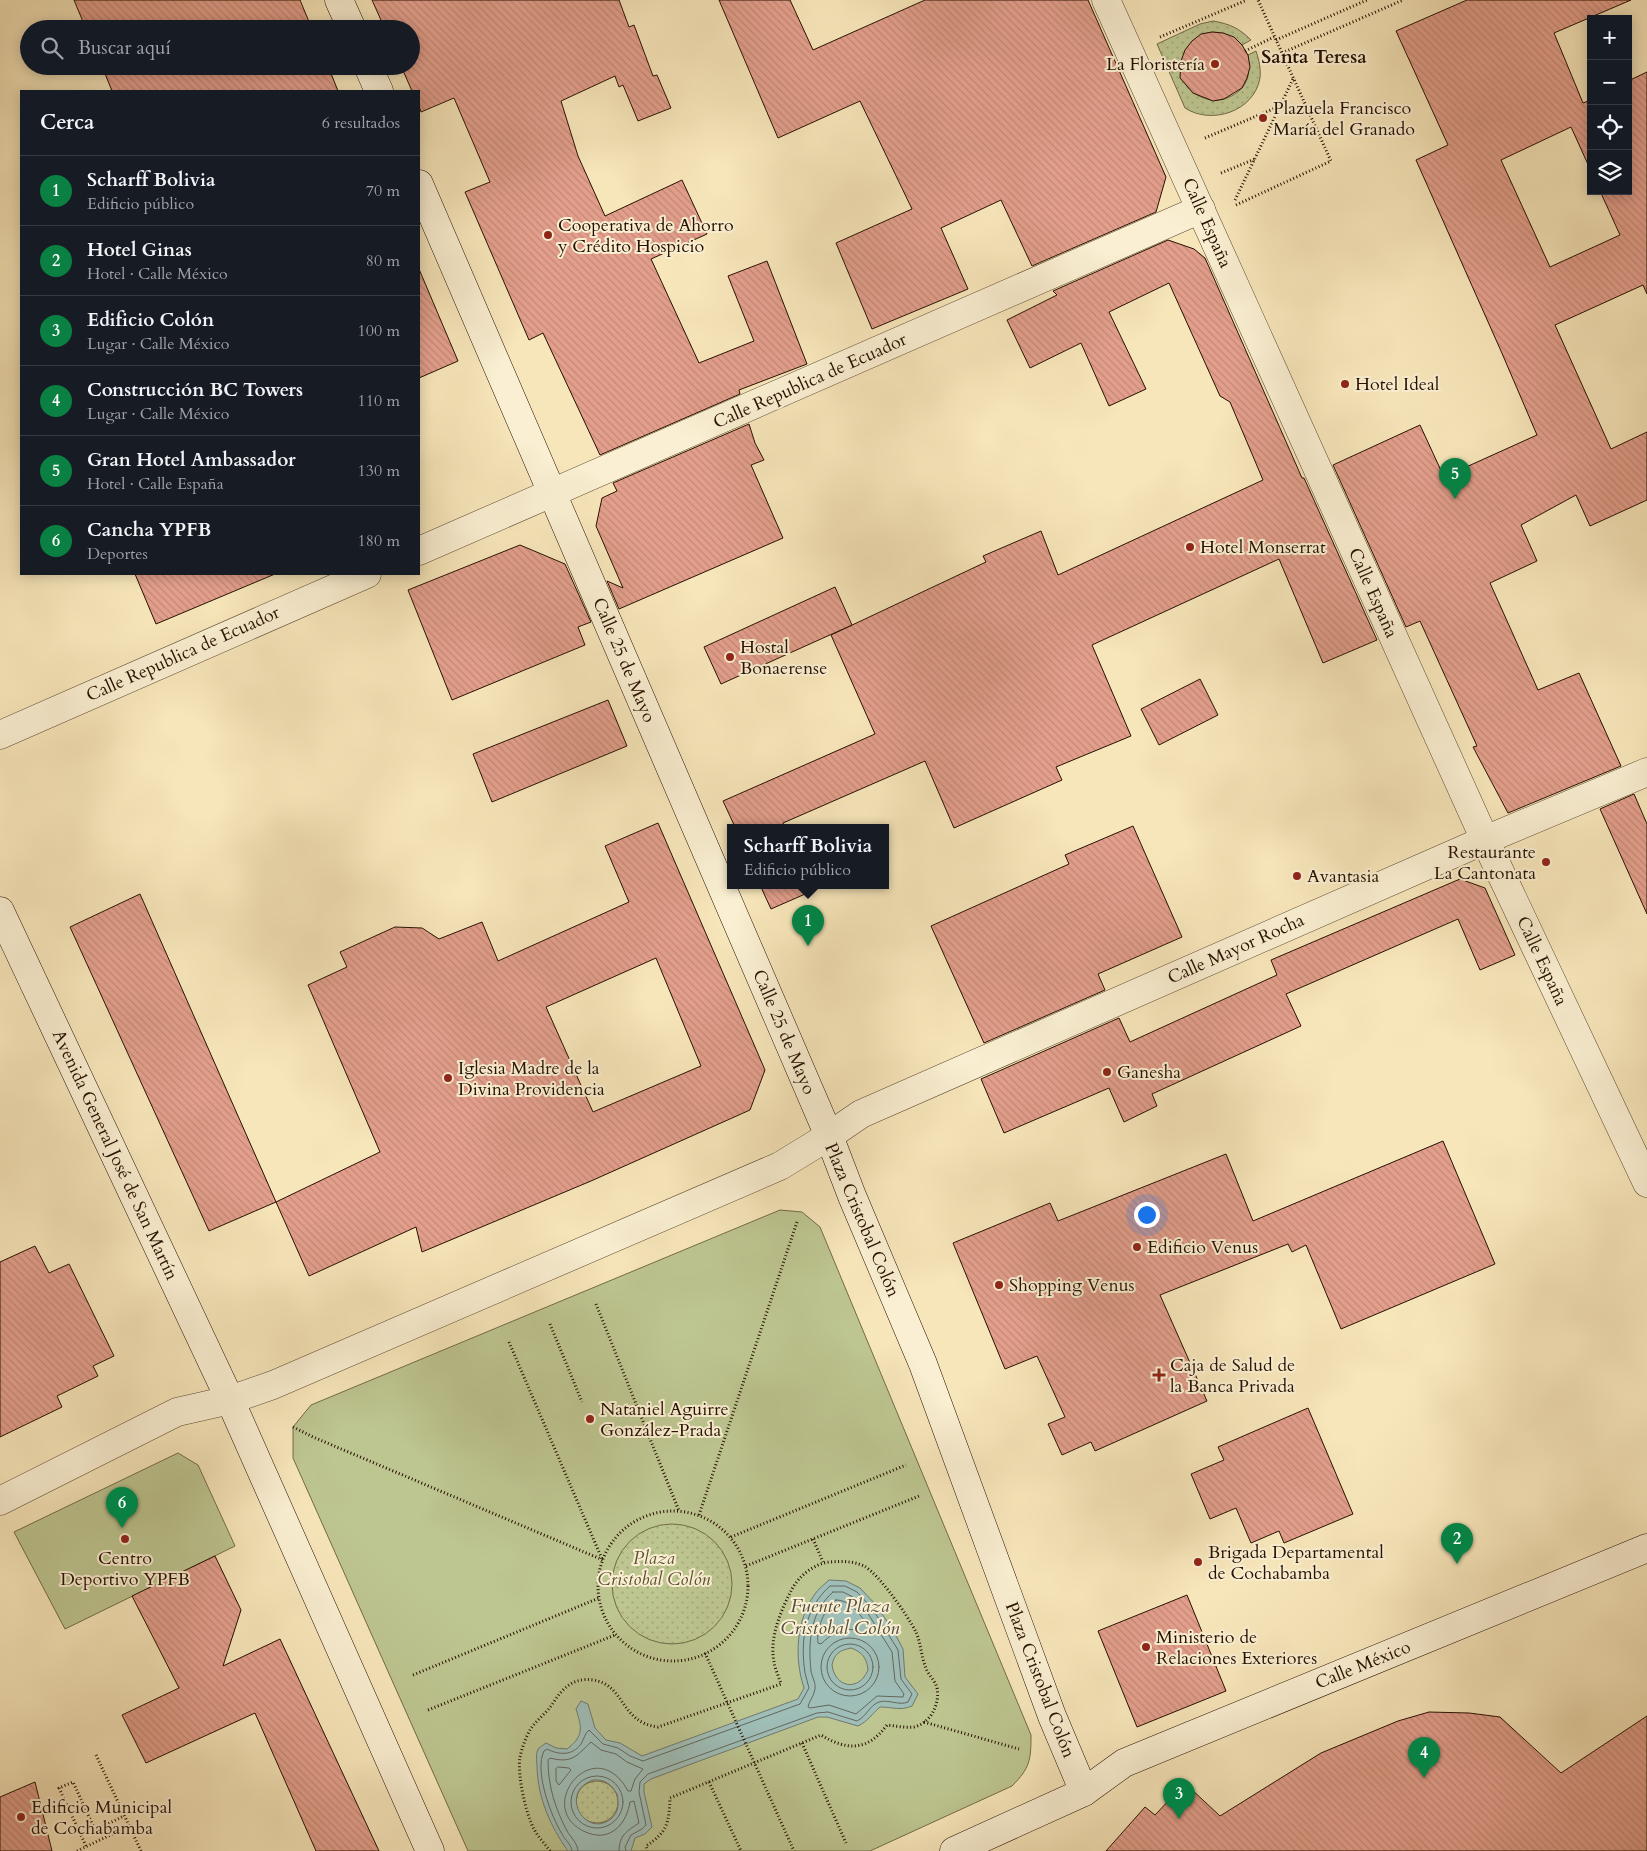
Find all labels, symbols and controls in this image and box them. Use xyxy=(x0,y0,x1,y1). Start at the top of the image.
map controls xyxy=(1587,15,1632,195)
button: + xyxy=(1587,15,1632,60)
search box xyxy=(20,20,420,75)
icon: search xyxy=(38,34,66,62)
text: Buscar aquí xyxy=(78,35,171,61)
district label: Santa Teresa xyxy=(1261,44,1367,70)
place label: La Floristería xyxy=(1106,52,1205,77)
marker: La Floristería xyxy=(1209,58,1221,70)
button: − xyxy=(1587,60,1632,105)
place label: Plazuela Francisco María del Granado xyxy=(1273,96,1415,142)
button: locate xyxy=(1587,105,1632,150)
text: Cerca xyxy=(40,108,94,137)
text: 6 resultados xyxy=(322,112,400,134)
marker: Plazuela Francisco María del Granado xyxy=(1257,112,1269,124)
button: layers xyxy=(1587,150,1632,195)
text: Scharff Bolivia xyxy=(87,167,215,193)
street label: Calle España xyxy=(1176,174,1238,272)
text: 1 xyxy=(52,180,60,202)
text: 70 m xyxy=(366,180,400,202)
text: Edificio público xyxy=(87,193,194,215)
place label: Cooperativa de Ahorro y Crédito Hospicio xyxy=(557,213,734,259)
marker: Cooperativa de Ahorro y Crédito Hospicio xyxy=(542,229,554,241)
text: Hotel Ginas xyxy=(87,237,192,263)
text: 2 xyxy=(52,250,60,272)
text: 80 m xyxy=(366,250,400,272)
text: Hotel · Calle México xyxy=(87,263,228,285)
text: Edificio Colón xyxy=(87,307,214,333)
text: 3 xyxy=(52,320,60,342)
text: 100 m xyxy=(358,320,400,342)
street label: Calle Republica de Ecuador xyxy=(709,327,911,435)
text: Lugar · Calle México xyxy=(87,333,229,355)
place label: Hotel Ideal xyxy=(1355,372,1440,397)
text: Construcción BC Towers xyxy=(87,377,303,403)
marker: Hotel Ideal xyxy=(1339,378,1351,390)
text: 4 xyxy=(52,390,60,412)
text: 110 m xyxy=(358,390,400,412)
text: Lugar · Calle México xyxy=(87,403,229,425)
text: Gran Hotel Ambassador xyxy=(87,447,296,473)
pin: 5 xyxy=(1439,458,1471,499)
text: 5 xyxy=(52,460,60,482)
text: 130 m xyxy=(358,460,400,482)
text: Hotel · Calle España xyxy=(87,473,224,495)
text: Cancha YPFB xyxy=(87,517,211,543)
text: 6 xyxy=(52,530,60,552)
text: 180 m xyxy=(358,530,400,552)
place label: Hotel Monserrat xyxy=(1200,535,1326,560)
marker: Hotel Monserrat xyxy=(1184,541,1196,553)
text: Deportes xyxy=(87,543,148,565)
street label: Calle España xyxy=(1342,544,1404,642)
street label: Calle 25 de Mayo xyxy=(586,594,662,727)
street label: Calle Republica de Ecuador xyxy=(82,600,284,708)
place label: Hostal Bonaerense xyxy=(740,635,827,681)
marker: Hostal Bonaerense xyxy=(724,651,736,663)
popup xyxy=(727,824,889,889)
text: Scharff Bolivia xyxy=(744,833,872,859)
place label: Restaurante La Cantonata xyxy=(1434,840,1536,886)
marker: Restaurante La Cantonata xyxy=(1540,856,1552,868)
text: Edificio público xyxy=(744,859,851,881)
place label: Avantasia xyxy=(1307,864,1379,889)
marker: Avantasia xyxy=(1291,870,1303,882)
pin: 1 xyxy=(792,905,824,946)
street label: Calle Mayor Rocha xyxy=(1164,908,1308,990)
street label: Calle España xyxy=(1510,912,1574,1010)
street label: Calle 25 de Mayo xyxy=(746,966,822,1099)
street label: Avenida General José de San Martín xyxy=(46,1026,184,1285)
place label: Iglesia Madre de la Divina Providencia xyxy=(458,1056,605,1102)
place label: Ganesha xyxy=(1117,1060,1181,1085)
marker: Ganesha xyxy=(1101,1066,1113,1078)
marker: Iglesia Madre de la Divina Providencia xyxy=(442,1072,454,1084)
street label: Plaza Cristobal Colón xyxy=(818,1139,906,1302)
your location xyxy=(1134,1202,1160,1228)
place label: Edificio Venus xyxy=(1147,1235,1258,1260)
marker: Edificio Venus xyxy=(1131,1241,1143,1253)
place label: Shopping Venus xyxy=(1009,1273,1135,1298)
marker: Shopping Venus xyxy=(993,1279,1005,1291)
place label: Caja de Salud de la Banca Privada xyxy=(1170,1353,1295,1399)
marker: Caja de Salud de la Banca Privada xyxy=(1152,1368,1166,1382)
place label: Nataniel Aguirre González-Prada xyxy=(600,1397,729,1443)
marker: Nataniel Aguirre González-Prada xyxy=(584,1413,596,1425)
pin: 6 xyxy=(106,1487,138,1528)
pin: 2 xyxy=(1441,1523,1473,1564)
marker: Centro Deportivo YPFB xyxy=(119,1533,131,1545)
place label: Brigada Departamental de Cochabamba xyxy=(1208,1540,1384,1586)
place label: Centro Deportivo YPFB xyxy=(60,1546,190,1592)
park label: Plaza Cristobal Colón xyxy=(598,1546,711,1592)
marker: Brigada Departamental de Cochabamba xyxy=(1192,1556,1204,1568)
water label: Fuente Plaza Cristobal Colón xyxy=(780,1593,900,1641)
street label: Plaza Cristobal Colón xyxy=(999,1598,1082,1762)
place label: Ministerio de Relaciones Exteriores xyxy=(1156,1625,1317,1671)
street label: Calle México xyxy=(1312,1634,1415,1695)
marker: Ministerio de Relaciones Exteriores xyxy=(1140,1641,1152,1653)
pin: 4 xyxy=(1408,1737,1440,1778)
pin: 3 xyxy=(1163,1778,1195,1819)
place label: Edificio Municipal de Cochabamba xyxy=(31,1795,172,1841)
marker: Edificio Municipal de Cochabamba xyxy=(15,1811,27,1823)

